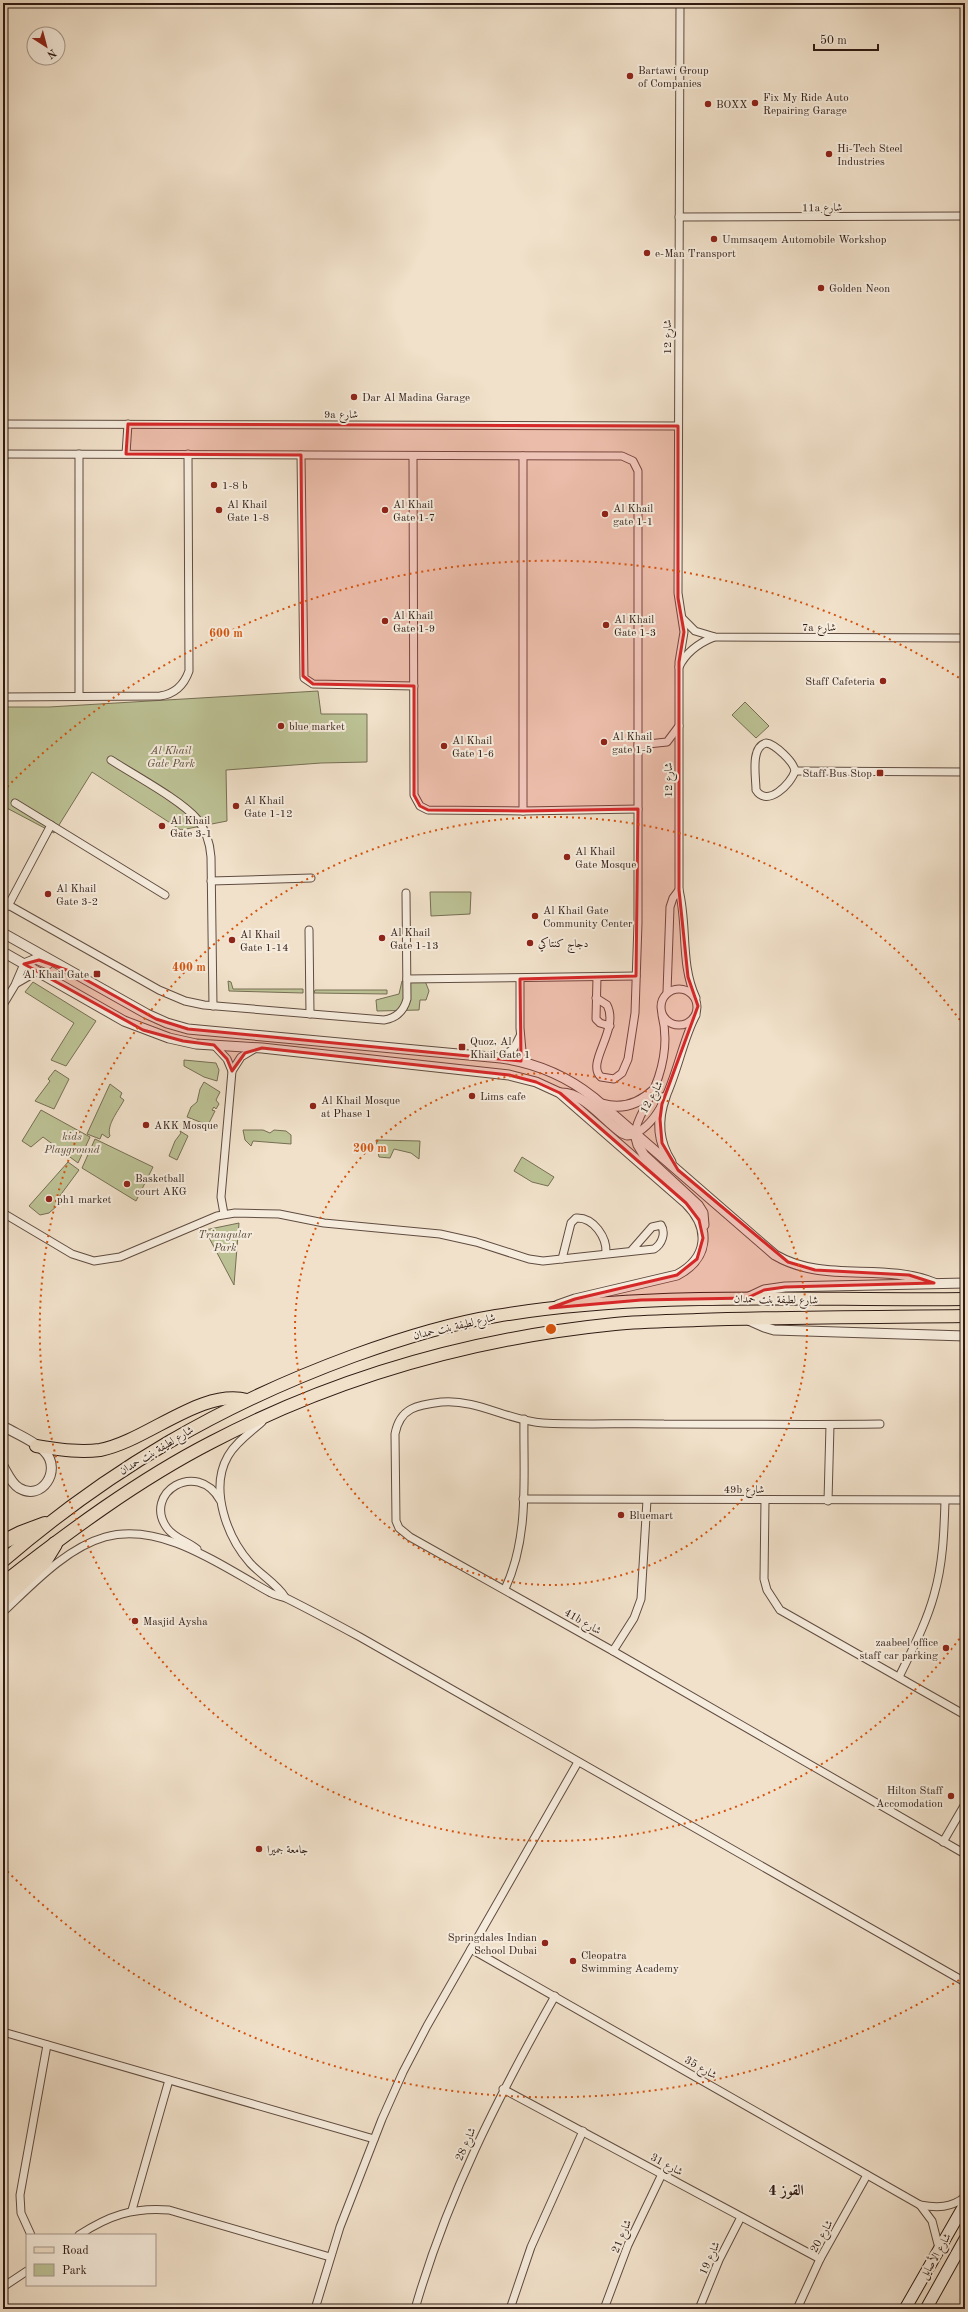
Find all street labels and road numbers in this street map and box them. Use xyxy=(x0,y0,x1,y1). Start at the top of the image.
street label: 11a شارع xyxy=(802,203,842,217)
street label: شارع 12 xyxy=(663,320,677,354)
street label: 9a شارع xyxy=(324,410,358,424)
street label: 7a شارع xyxy=(802,623,836,637)
street label: شارع 12 xyxy=(664,763,678,797)
street label: شارع 12 xyxy=(639,1080,668,1117)
street label: شارع لطيفة بنت حمدان xyxy=(734,1294,818,1310)
street label: شارع لطيفة بنت حمدان xyxy=(412,1313,497,1345)
street label: شارع لطيفة بنت حمدان xyxy=(118,1425,197,1480)
street label: 49b شارع xyxy=(724,1485,764,1499)
street label: 41b شارع xyxy=(560,1607,603,1640)
street label: شارع 35 xyxy=(681,2055,718,2084)
street label: شارع 28 xyxy=(454,2126,481,2164)
street label: شارع 31 xyxy=(647,2152,684,2181)
street label: شارع 21 xyxy=(610,2218,637,2256)
street label: شارع 20 xyxy=(809,2219,838,2256)
street label: شارع الأصايل xyxy=(915,2230,956,2283)
street label: شارع 19 xyxy=(698,2240,725,2278)

